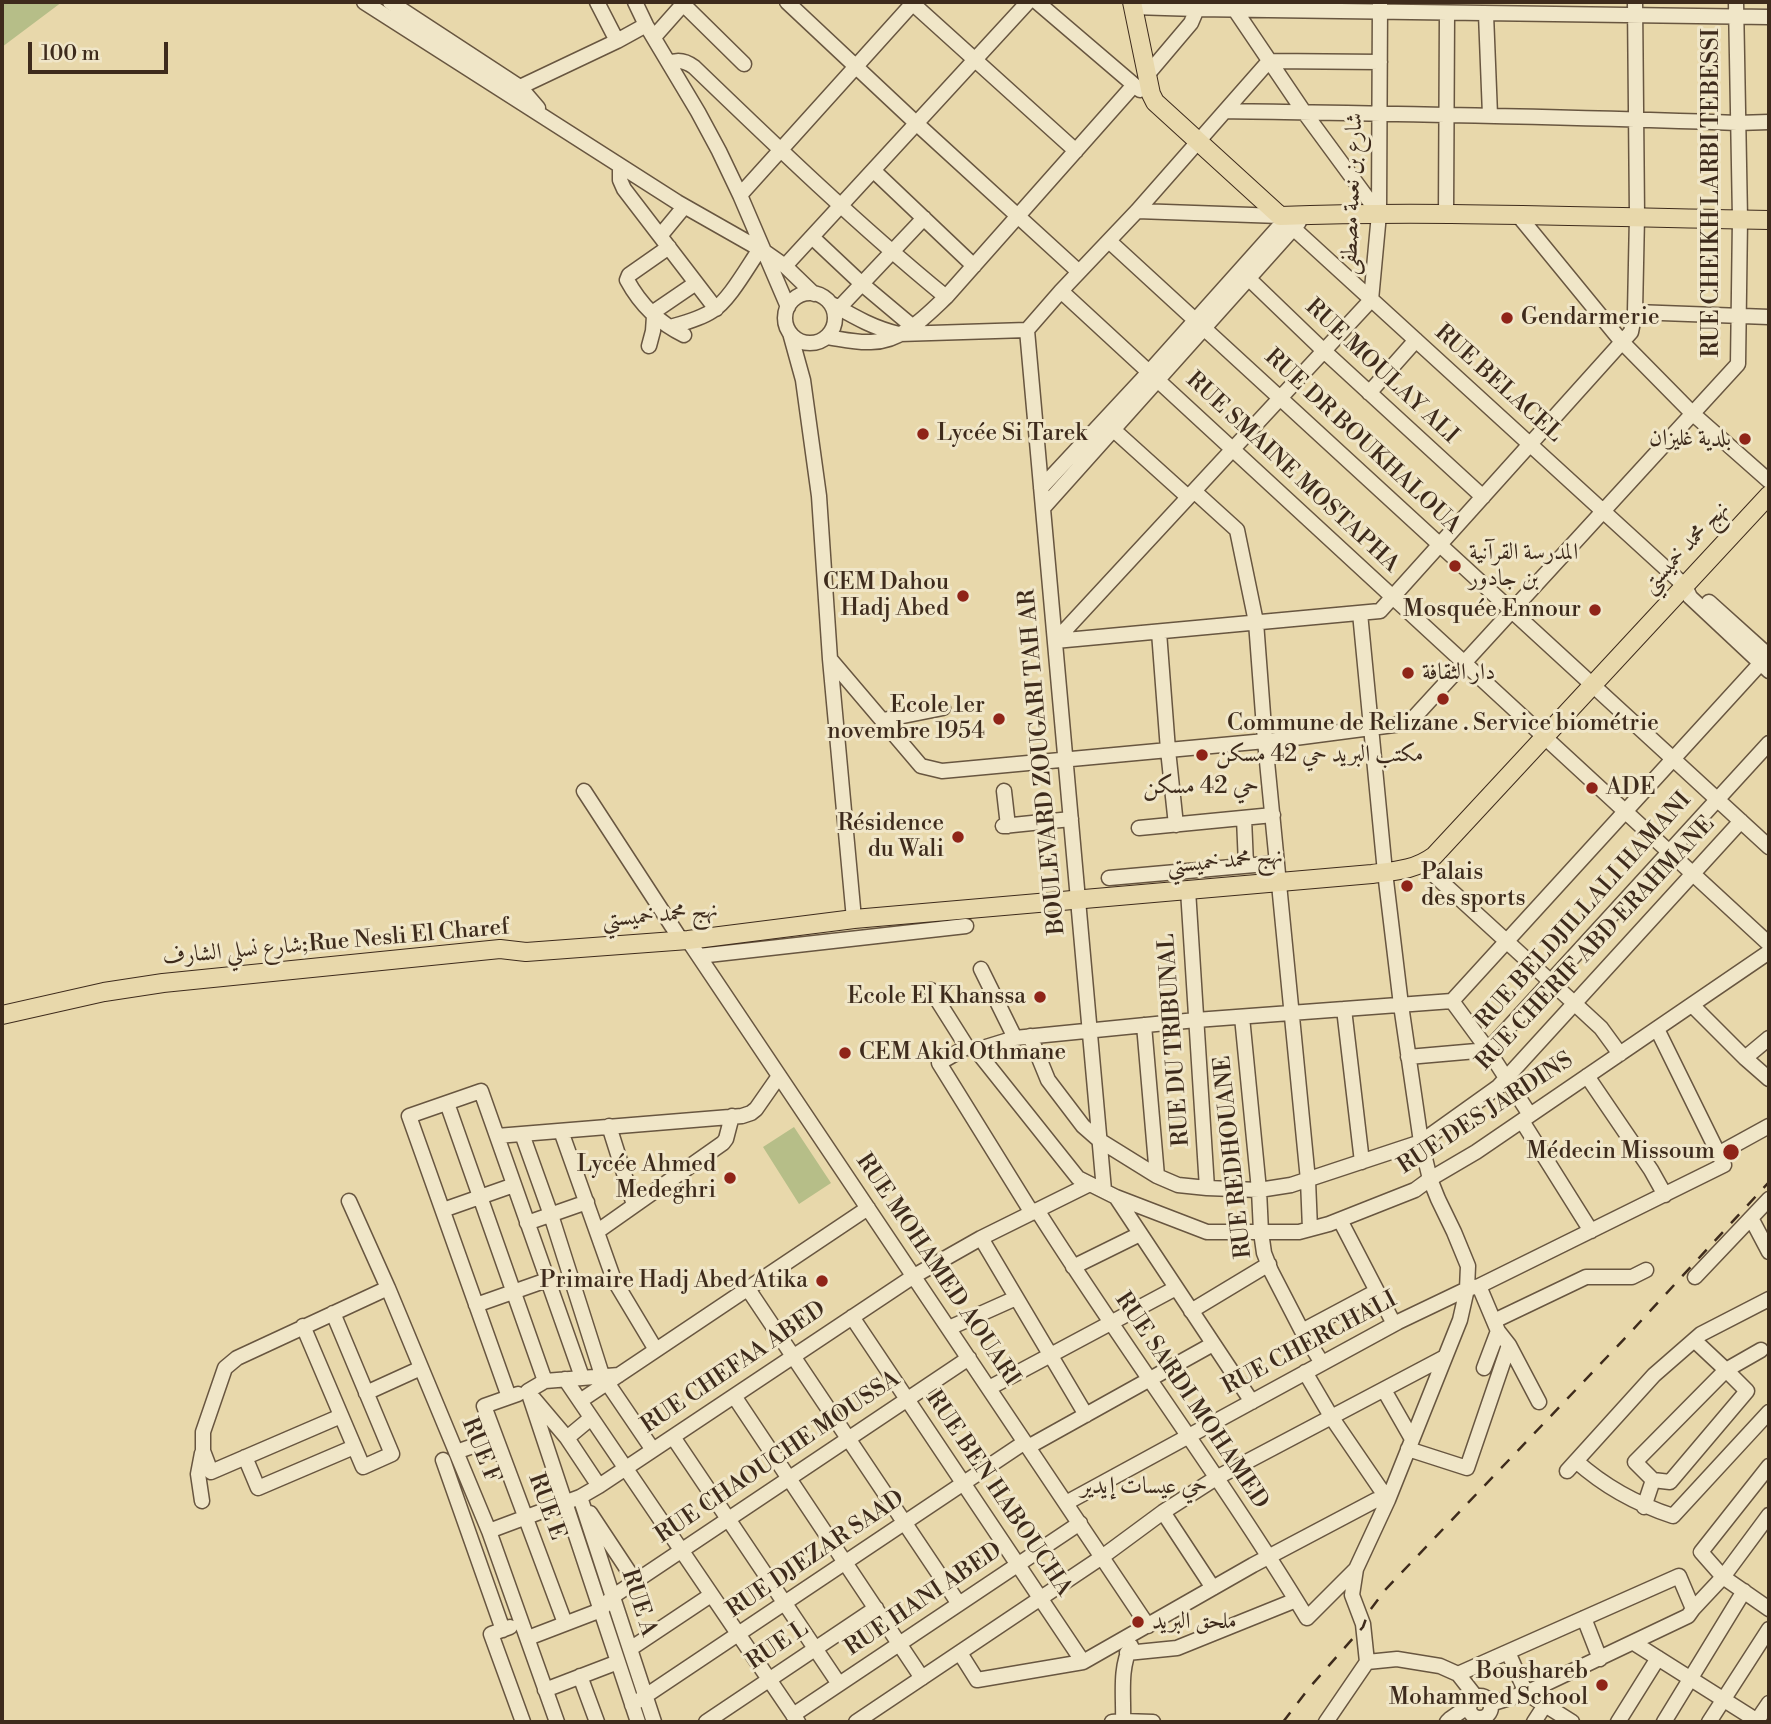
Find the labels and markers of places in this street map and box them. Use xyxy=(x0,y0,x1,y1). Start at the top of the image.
place label: Gendarmerie xyxy=(1521,304,1660,332)
marker: Gendarmerie xyxy=(1499,310,1515,326)
place label: Lycée Si Tarek xyxy=(937,420,1087,448)
place label: بلدية غليزان xyxy=(1649,425,1731,453)
marker: Lycée Si Tarek xyxy=(915,426,931,442)
marker: بلدية غليزان xyxy=(1737,431,1753,447)
place label: المدرسة القرآنية بن جادور xyxy=(1469,539,1578,593)
marker: المدرسة القرآنية بن جادور xyxy=(1447,558,1463,574)
place label: CEM Dahou Hadj Abed xyxy=(823,569,949,623)
marker: CEM Dahou Hadj Abed xyxy=(955,588,971,604)
place label: Mosquée Ennour xyxy=(1403,596,1581,624)
marker: Mosquée Ennour xyxy=(1587,602,1603,618)
place label: دار الثقافة xyxy=(1422,659,1495,687)
marker: دار الثقافة xyxy=(1400,665,1416,681)
marker: Commune de Relizane . Service biométrie xyxy=(1435,691,1451,707)
place label: Ecole 1er novembre 1954 xyxy=(827,692,985,746)
place label: Commune de Relizane . Service biométrie xyxy=(1227,710,1659,738)
marker: Ecole 1er novembre 1954 xyxy=(991,711,1007,727)
place label: مكتب البريد حي 42 مسكن xyxy=(1216,741,1423,769)
marker: مكتب البريد حي 42 مسكن xyxy=(1194,747,1210,763)
place label: ADE xyxy=(1606,774,1656,802)
marker: ADE xyxy=(1584,780,1600,796)
place label: Résidence du Wali xyxy=(837,810,944,864)
marker: Résidence du Wali xyxy=(950,829,966,845)
place label: Palais des sports xyxy=(1421,859,1526,913)
marker: Palais des sports xyxy=(1399,878,1415,894)
place label: Ecole El Khanssa xyxy=(847,983,1026,1011)
marker: Ecole El Khanssa xyxy=(1032,989,1048,1005)
place label: CEM Akid Othmane xyxy=(859,1039,1066,1067)
marker: CEM Akid Othmane xyxy=(837,1045,853,1061)
place label: Médecin Missoum xyxy=(1526,1138,1715,1166)
marker: Médecin Missoum xyxy=(1721,1142,1741,1162)
place label: Lycée Ahmed Medeghri xyxy=(577,1151,716,1205)
marker: Lycée Ahmed Medeghri xyxy=(722,1170,738,1186)
place label: Primaire Hadj Abed Atika xyxy=(540,1267,808,1295)
marker: Primaire Hadj Abed Atika xyxy=(814,1273,830,1289)
place label: ملحق البريد xyxy=(1152,1608,1237,1636)
marker: ملحق البريد xyxy=(1130,1614,1146,1630)
place label: Boushareb Mohammed School xyxy=(1389,1658,1588,1712)
marker: Boushareb Mohammed School xyxy=(1594,1677,1610,1693)

